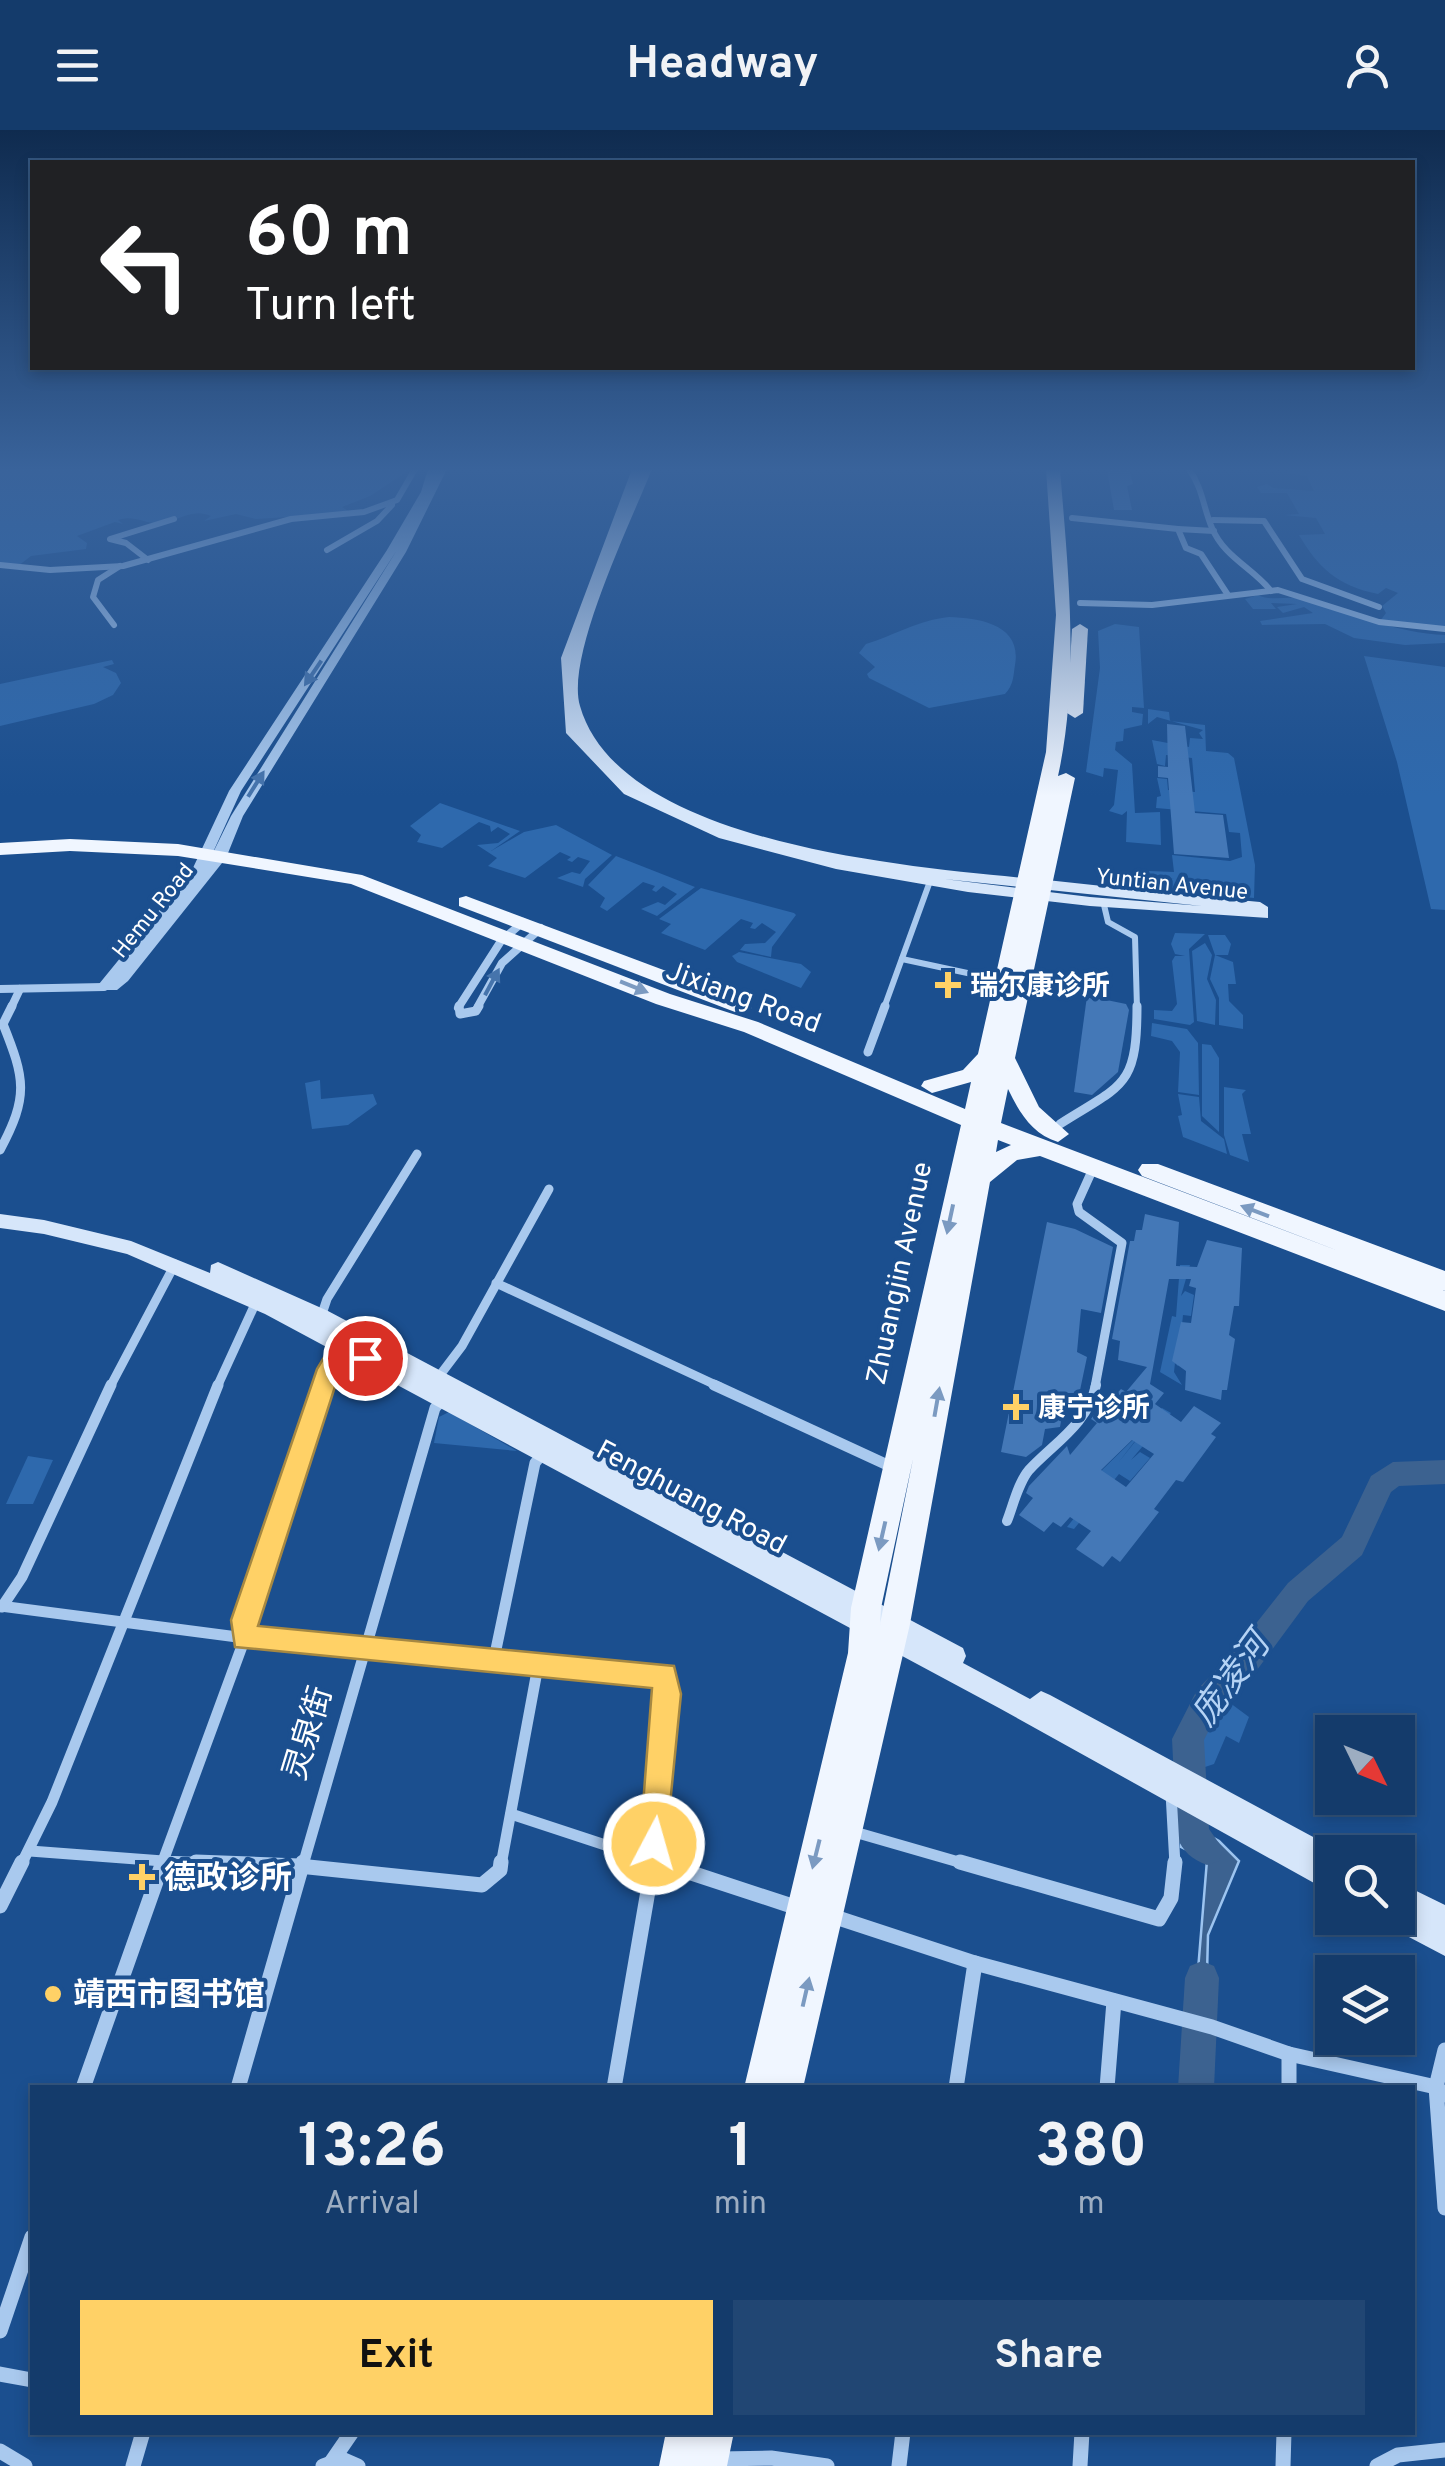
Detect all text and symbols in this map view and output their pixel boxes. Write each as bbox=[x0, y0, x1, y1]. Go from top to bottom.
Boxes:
text: Headway bbox=[626, 37, 819, 94]
icon: menu bbox=[50, 38, 105, 93]
icon: person bbox=[1340, 38, 1395, 93]
text: 60 m bbox=[245, 192, 413, 281]
icon: left bbox=[80, 200, 210, 330]
text: Turn left bbox=[245, 279, 416, 336]
one-way arrow bbox=[304, 659, 323, 686]
one-way arrow bbox=[246, 770, 264, 797]
street label: Hemu Road bbox=[107, 859, 201, 965]
street label: Yuntian Avenue bbox=[1094, 864, 1249, 907]
street label: Jixiang Road bbox=[660, 954, 825, 1044]
one-way arrow bbox=[483, 967, 500, 996]
place label: 瑞尔康诊所 bbox=[970, 970, 1110, 1006]
marker: 瑞尔康诊所 bbox=[935, 972, 961, 998]
one-way arrow bbox=[619, 980, 649, 996]
street label: Zhuangjin Avenue bbox=[860, 1159, 942, 1388]
one-way arrow bbox=[942, 1203, 957, 1234]
one-way arrow bbox=[1240, 1203, 1270, 1218]
pin bbox=[323, 1316, 408, 1401]
icon: arrive bbox=[338, 1331, 393, 1386]
one-way arrow bbox=[930, 1386, 945, 1417]
place label: 康宁诊所 bbox=[1038, 1392, 1150, 1428]
marker: 康宁诊所 bbox=[1003, 1394, 1029, 1420]
street label: Fenghuang Road bbox=[589, 1433, 792, 1564]
one-way arrow bbox=[874, 1521, 889, 1552]
water label: 庞凌河 bbox=[1184, 1621, 1285, 1736]
street label: 灵泉街 bbox=[277, 1682, 343, 1786]
north arrow bbox=[1315, 1715, 1415, 1815]
map controls bbox=[1315, 1715, 1415, 2055]
position arrow bbox=[602, 1792, 706, 1896]
button: search bbox=[1315, 1835, 1415, 1935]
one-way arrow bbox=[808, 1839, 824, 1870]
place label: 德政诊所 bbox=[164, 1860, 292, 1900]
marker: 德政诊所 bbox=[129, 1864, 155, 1890]
button: layers bbox=[1315, 1955, 1415, 2055]
one-way arrow bbox=[799, 1976, 815, 2007]
place label: 靖西市图书馆 bbox=[73, 1977, 265, 2017]
marker: 靖西市图书馆 bbox=[42, 1983, 64, 2005]
text: 13:26 bbox=[298, 2112, 446, 2188]
text: 1 bbox=[728, 2112, 752, 2188]
text: 380 bbox=[1035, 2112, 1147, 2188]
text: Arrival bbox=[324, 2185, 420, 2225]
text: min bbox=[714, 2185, 767, 2225]
text: m bbox=[1077, 2185, 1105, 2225]
button: Exit bbox=[80, 2300, 713, 2415]
button: Share bbox=[733, 2300, 1365, 2415]

